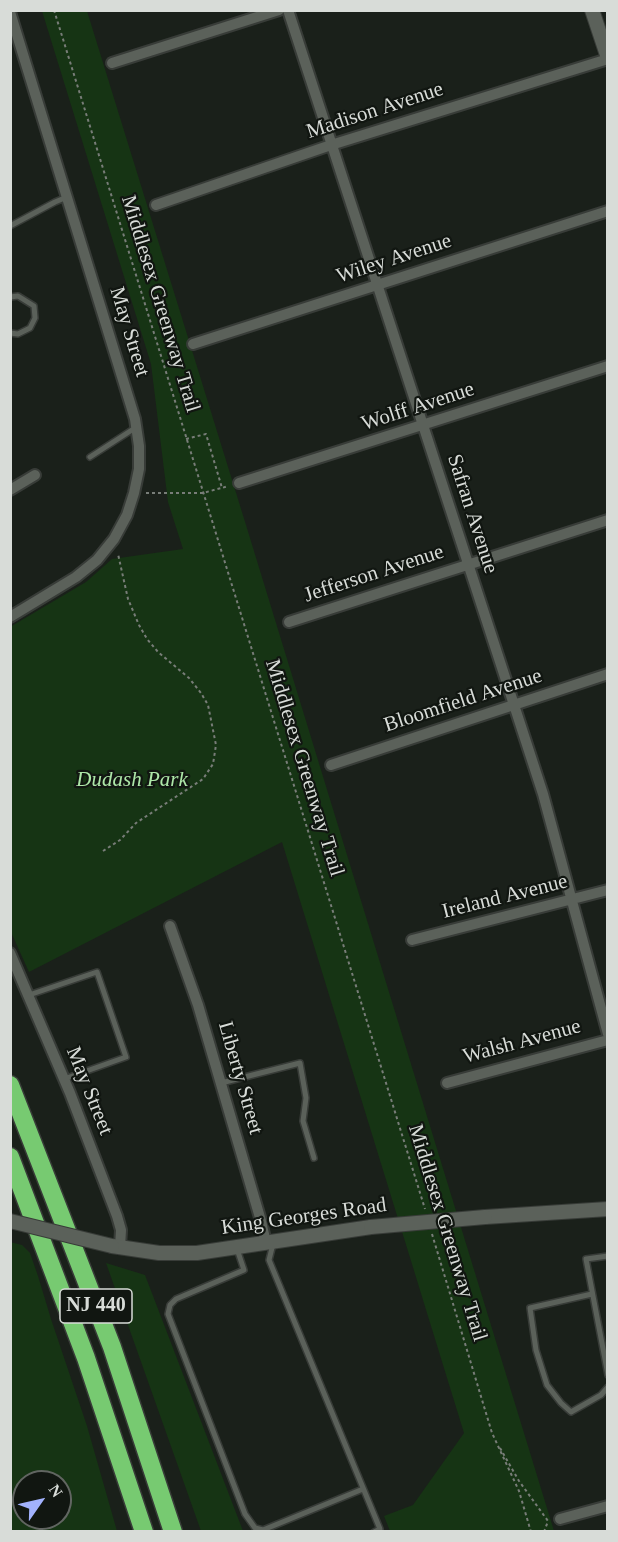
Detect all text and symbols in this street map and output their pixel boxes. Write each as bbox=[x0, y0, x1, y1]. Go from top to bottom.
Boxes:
street label: Madison Avenue bbox=[303, 77, 447, 145]
street label: Middlesex Greenway Trail bbox=[115, 192, 205, 416]
street label: Wiley Avenue bbox=[333, 229, 455, 289]
street label: May Street bbox=[103, 284, 155, 380]
street label: Wolff Avenue bbox=[358, 377, 478, 437]
street label: Safran Avenue bbox=[441, 451, 503, 577]
street label: Jefferson Avenue bbox=[301, 540, 447, 608]
street label: Middlesex Greenway Trail bbox=[259, 656, 349, 880]
street label: Bloomfield Avenue bbox=[381, 664, 545, 738]
park label: Dudash Park bbox=[76, 767, 188, 793]
street label: Ireland Avenue bbox=[440, 869, 570, 925]
street label: Walsh Avenue bbox=[460, 1014, 584, 1070]
street label: Liberty Street bbox=[212, 1019, 268, 1137]
street label: May Street bbox=[60, 1043, 118, 1139]
street label: Middlesex Greenway Trail bbox=[402, 1121, 492, 1345]
street label: King Georges Road bbox=[220, 1193, 388, 1241]
road number: NJ 440 bbox=[60, 1289, 132, 1323]
north arrow bbox=[12, 1470, 72, 1530]
text: N bbox=[45, 1481, 66, 1500]

